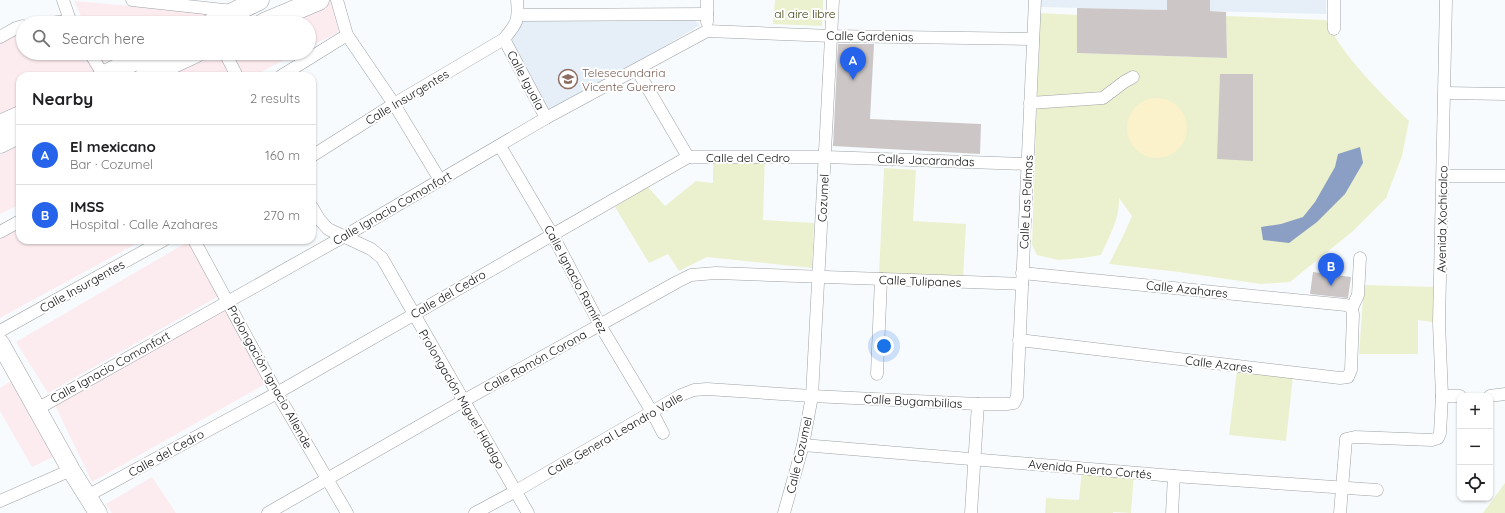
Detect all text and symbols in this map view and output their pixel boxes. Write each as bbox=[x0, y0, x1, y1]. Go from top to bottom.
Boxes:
park label: al aire libre bbox=[774, 6, 836, 21]
search box bbox=[16, 16, 316, 60]
icon: search bbox=[30, 27, 52, 49]
street label: Calle Gardenias bbox=[826, 28, 914, 44]
text: Search here bbox=[62, 29, 145, 48]
pin: A bbox=[840, 47, 866, 80]
street label: Calle Iguala bbox=[504, 48, 548, 112]
place label: Telesecundaria Vicente Guerrero bbox=[582, 65, 676, 94]
street label: Calle Insurgentes bbox=[363, 66, 452, 128]
school or university icon: Telesecundaria Vicente Guerrero bbox=[557, 68, 579, 90]
text: Nearby bbox=[32, 88, 93, 109]
text: 2 results bbox=[250, 90, 300, 106]
text: El mexicano bbox=[70, 137, 156, 156]
text: A bbox=[41, 147, 49, 163]
text: 160 m bbox=[265, 147, 300, 163]
street label: Calle del Cedro bbox=[706, 150, 790, 165]
street label: Calle Jacarandas bbox=[877, 151, 975, 169]
street label: Calle Las Palmas bbox=[1016, 154, 1036, 249]
text: Bar · Cozumel bbox=[70, 156, 153, 172]
street label: Avenida Xochicalco bbox=[1434, 165, 1450, 273]
street label: Calle Ignacio Comonfort bbox=[330, 168, 454, 248]
street label: Cozumel bbox=[814, 174, 832, 222]
text: IMSS bbox=[70, 197, 104, 216]
text: B bbox=[41, 207, 49, 223]
text: 270 m bbox=[263, 207, 300, 223]
text: Hospital · Calle Azahares bbox=[70, 216, 218, 232]
street label: Calle Ignacio Ramírez bbox=[541, 222, 611, 336]
pin: B bbox=[1318, 253, 1344, 286]
street label: Calle Insurgentes bbox=[37, 256, 127, 316]
street label: Calle del Cedro bbox=[408, 266, 488, 322]
street label: Calle Tulipanes bbox=[879, 272, 962, 290]
street label: Calle Azahares bbox=[1145, 277, 1229, 301]
street label: Prolongación Ignacio Allende bbox=[224, 303, 316, 451]
street label: Prolongación Miguel Hidalgo bbox=[416, 326, 508, 472]
street label: Calle Ramón Corona bbox=[481, 327, 589, 395]
street label: Calle Ignacio Comonfort bbox=[48, 328, 172, 406]
your location bbox=[874, 336, 894, 356]
street label: Calle Azares bbox=[1184, 352, 1254, 376]
street label: Calle General Leandro Valle bbox=[545, 389, 686, 479]
street label: Calle Bugambilias bbox=[863, 391, 963, 411]
map controls bbox=[1457, 393, 1493, 501]
button: + bbox=[1457, 393, 1493, 429]
street label: Calle Cozumel bbox=[783, 415, 815, 495]
street label: Calle del Cedro bbox=[126, 426, 206, 480]
button: − bbox=[1457, 429, 1493, 465]
street label: Avenida Puerto Cortés bbox=[1028, 456, 1153, 482]
button: locate bbox=[1457, 465, 1493, 501]

